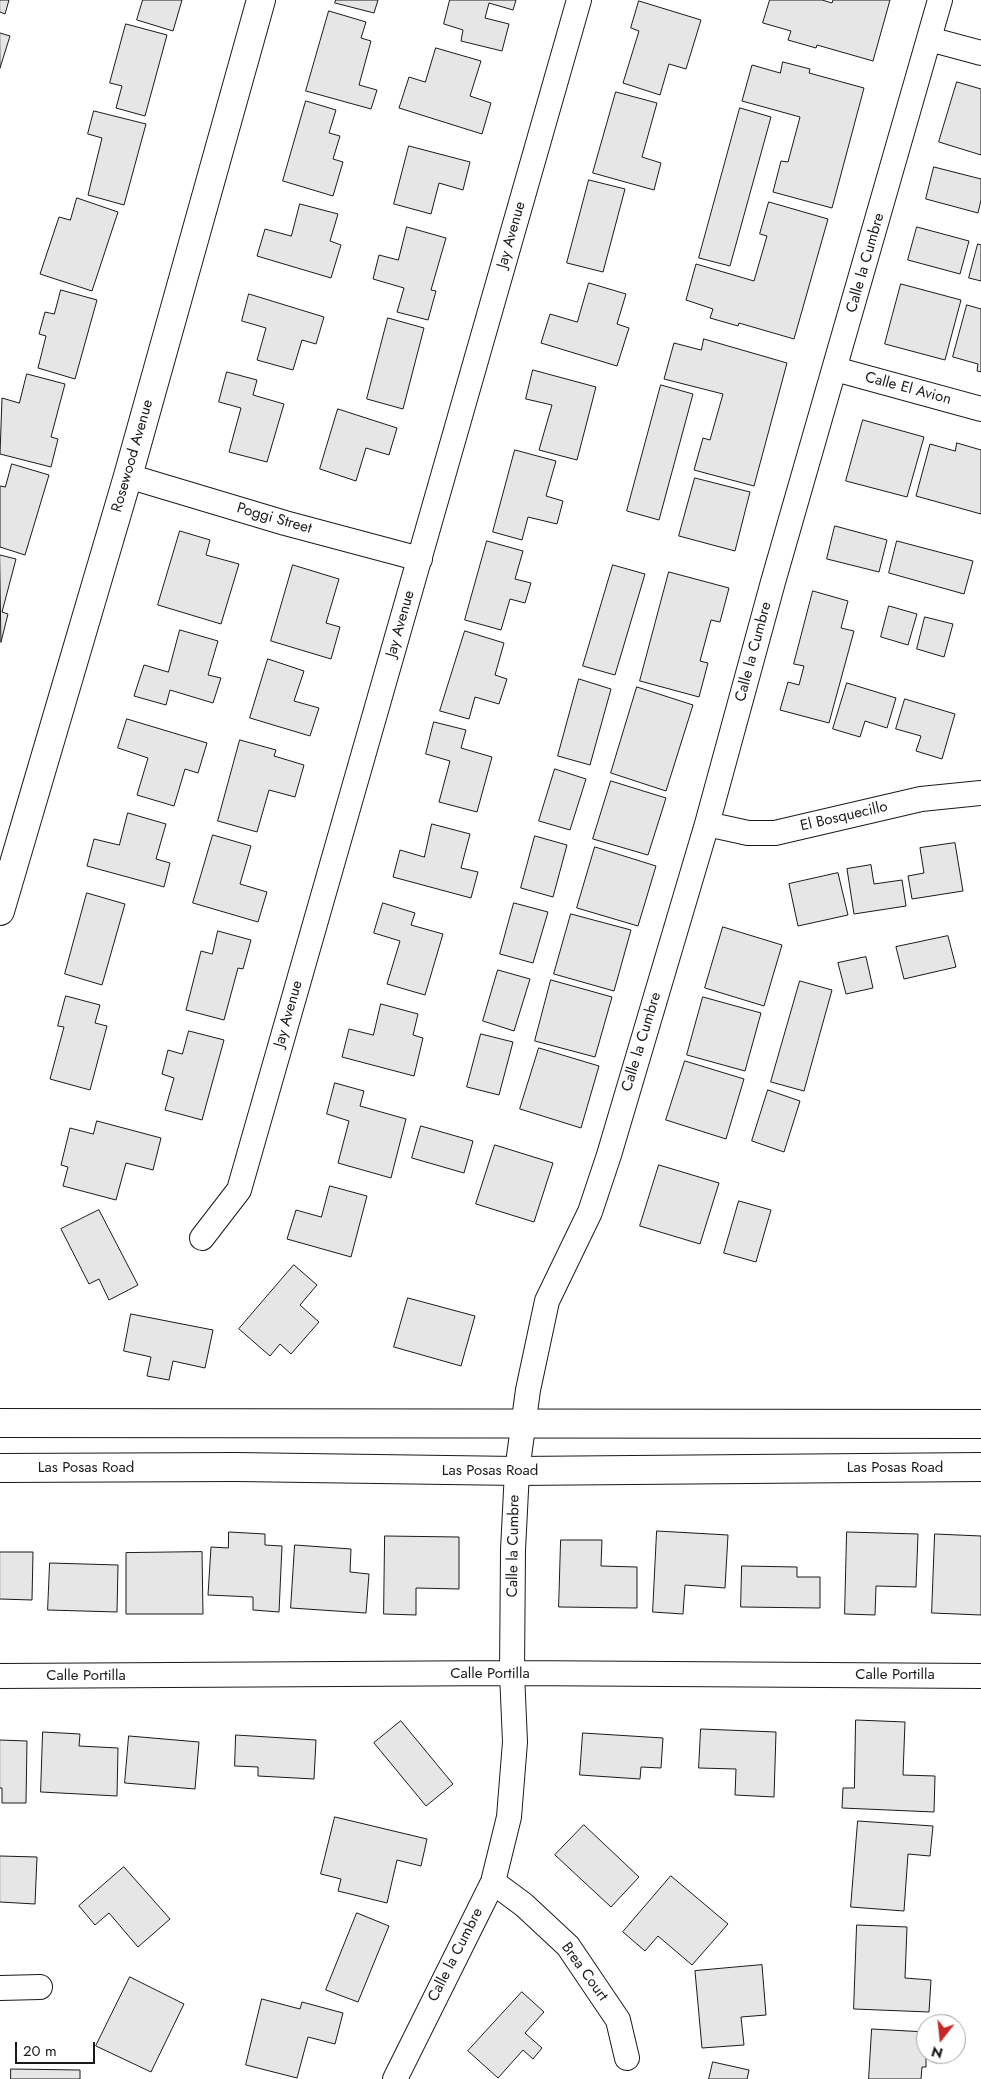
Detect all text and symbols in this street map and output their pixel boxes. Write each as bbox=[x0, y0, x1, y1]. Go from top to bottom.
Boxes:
street label: Jay Avenue bbox=[494, 200, 530, 270]
street label: Calle la Cumbre bbox=[843, 211, 889, 315]
street label: Calle El Avion bbox=[863, 369, 953, 409]
street label: Rosewood Avenue bbox=[108, 398, 158, 514]
street label: Poggi Street bbox=[234, 500, 314, 538]
street label: Jay Avenue bbox=[383, 589, 419, 659]
street label: Calle la Cumbre bbox=[732, 600, 776, 704]
street label: El Bosquecillo bbox=[799, 798, 889, 836]
street label: Jay Avenue bbox=[271, 979, 307, 1049]
street label: Calle la Cumbre bbox=[618, 990, 666, 1094]
street label: Las Posas Road bbox=[38, 1459, 134, 1477]
street label: Las Posas Road bbox=[847, 1459, 943, 1477]
street label: Las Posas Road bbox=[442, 1462, 538, 1480]
street label: Calle la Cumbre bbox=[504, 1494, 524, 1598]
street label: Calle Portilla bbox=[450, 1665, 530, 1683]
street label: Calle Portilla bbox=[855, 1666, 935, 1684]
street label: Calle Portilla bbox=[46, 1667, 126, 1685]
street label: Calle la Cumbre bbox=[425, 1905, 487, 2005]
street label: Brea Court bbox=[557, 1939, 611, 2005]
north arrow bbox=[916, 2014, 966, 2064]
scale bar bbox=[18, 2032, 98, 2064]
text: 20 m bbox=[23, 2040, 57, 2062]
text: N bbox=[929, 2041, 945, 2064]

